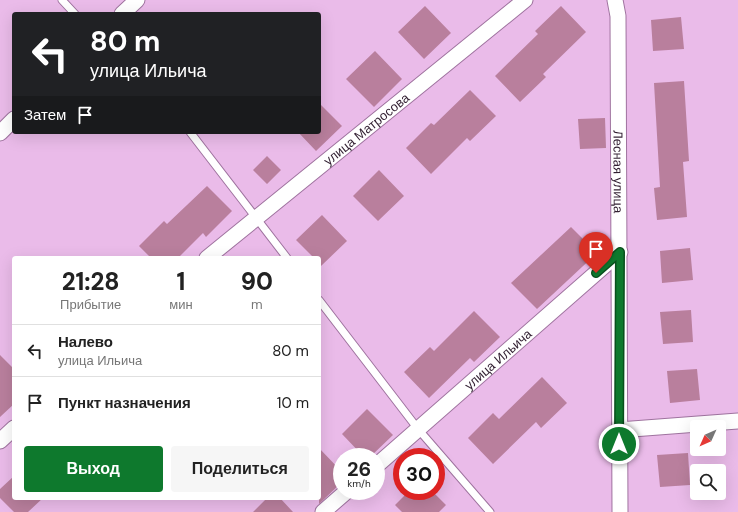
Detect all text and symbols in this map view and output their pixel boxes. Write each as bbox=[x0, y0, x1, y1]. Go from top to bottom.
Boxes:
text: 80 m bbox=[90, 23, 160, 60]
icon: left bbox=[24, 28, 76, 80]
text: улица Ильича bbox=[90, 59, 207, 83]
street label: улица Матросова bbox=[320, 89, 413, 169]
icon: arrive bbox=[74, 104, 96, 126]
text: Затем bbox=[24, 105, 66, 125]
street label: Лесная улица bbox=[609, 130, 627, 214]
pin bbox=[579, 232, 613, 273]
icon: arrive bbox=[585, 238, 607, 260]
text: 21:28 bbox=[62, 266, 120, 297]
text: 1 bbox=[177, 266, 185, 297]
text: 90 bbox=[241, 266, 273, 297]
text: Прибытие bbox=[60, 296, 121, 313]
text: мин bbox=[169, 296, 193, 313]
text: m bbox=[251, 296, 263, 313]
street label: улица Ильича bbox=[461, 325, 536, 394]
text: Налево bbox=[58, 332, 113, 352]
icon: left bbox=[24, 340, 46, 362]
text: 80 m bbox=[272, 341, 309, 361]
text: улица Ильича bbox=[58, 352, 142, 369]
icon: arrive bbox=[24, 392, 46, 414]
text: Пункт назначения bbox=[58, 393, 191, 413]
text: 10 m bbox=[277, 393, 309, 413]
north arrow bbox=[690, 420, 726, 456]
map controls bbox=[690, 420, 726, 500]
position arrow bbox=[598, 423, 640, 465]
button: Выход bbox=[24, 446, 163, 492]
button: Поделиться bbox=[171, 446, 309, 492]
speed limit sign: 30 bbox=[393, 448, 445, 500]
text: 26 bbox=[347, 456, 371, 482]
button: search bbox=[690, 464, 726, 500]
text: km/h bbox=[347, 477, 371, 490]

